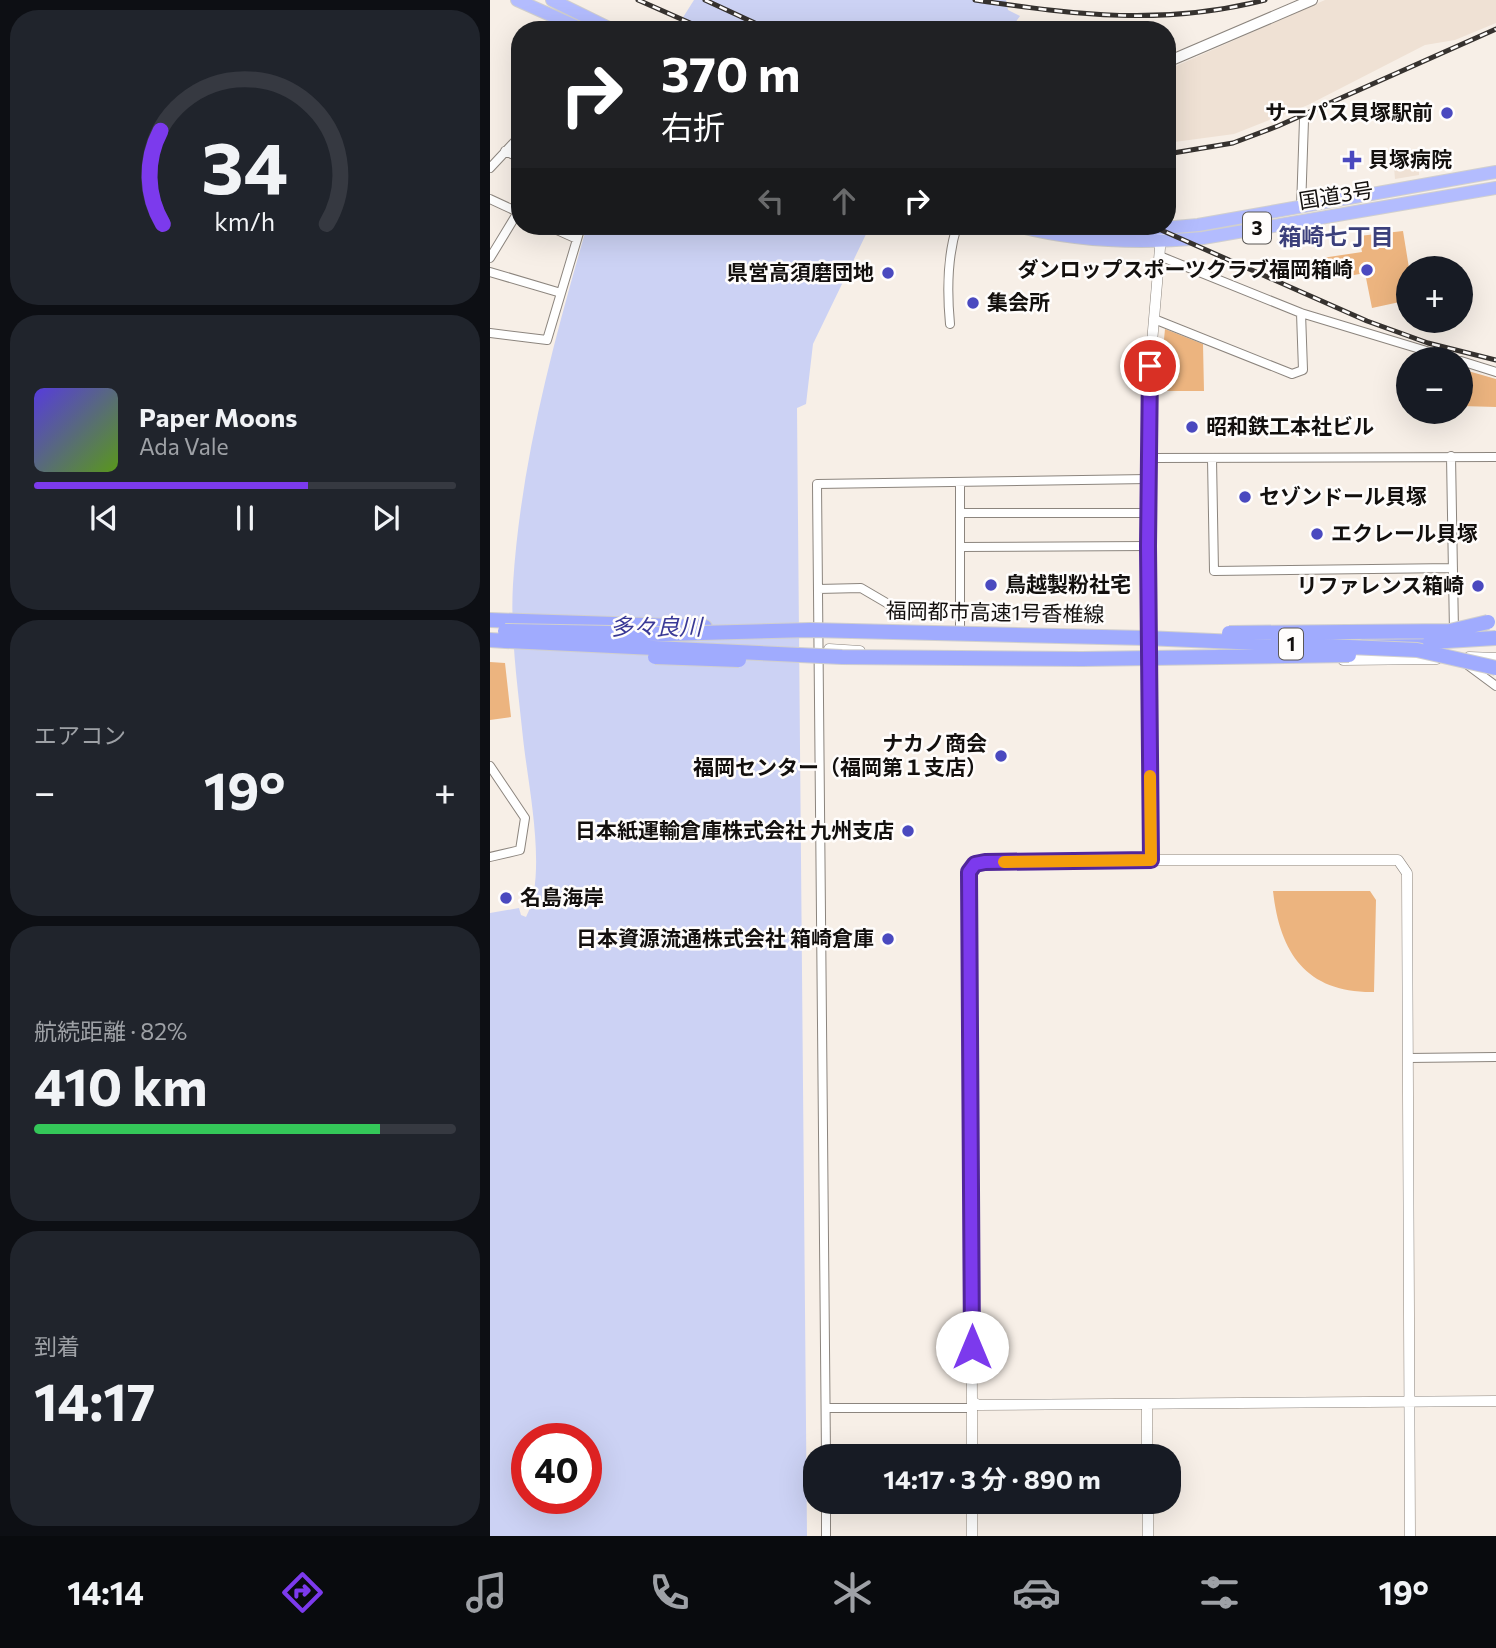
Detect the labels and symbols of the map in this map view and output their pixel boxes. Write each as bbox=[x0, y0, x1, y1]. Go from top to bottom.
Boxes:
place label: サーパス貝塚駅前 bbox=[1265, 99, 1433, 124]
marker: サーパス貝塚駅前 bbox=[1439, 105, 1455, 121]
place label: 貝塚病院 bbox=[1368, 146, 1452, 171]
marker: 貝塚病院 bbox=[1342, 150, 1362, 170]
street label: 国道3号 bbox=[1297, 176, 1375, 213]
road number: 3 bbox=[1243, 212, 1271, 244]
district label: 箱崎七丁目 bbox=[1279, 222, 1394, 250]
place label: ダンロップスポーツクラブ福岡箱崎 bbox=[1017, 256, 1353, 281]
place label: 県営高須磨団地 bbox=[727, 259, 874, 284]
marker: ダンロップスポーツクラブ福岡箱崎 bbox=[1359, 262, 1375, 278]
marker: 県営高須磨団地 bbox=[880, 265, 896, 281]
place label: 集会所 bbox=[987, 289, 1050, 314]
marker: 集会所 bbox=[965, 295, 981, 311]
pin bbox=[1120, 336, 1180, 396]
place label: 昭和鉄工本社ビル bbox=[1206, 413, 1374, 438]
marker: 昭和鉄工本社ビル bbox=[1184, 419, 1200, 435]
place label: セゾンドール貝塚 bbox=[1259, 483, 1427, 508]
marker: セゾンドール貝塚 bbox=[1237, 489, 1253, 505]
place label: エクレール貝塚 bbox=[1331, 520, 1478, 545]
marker: エクレール貝塚 bbox=[1309, 526, 1325, 542]
place label: 鳥越製粉社宅 bbox=[1005, 571, 1131, 596]
place label: リファレンス箱崎 bbox=[1296, 572, 1464, 597]
marker: 鳥越製粉社宅 bbox=[983, 577, 999, 593]
marker: リファレンス箱崎 bbox=[1470, 578, 1486, 594]
street label: 福岡都市高速1号香椎線 bbox=[885, 597, 1105, 626]
water label: 多々良川 bbox=[610, 612, 705, 640]
road number: 1 bbox=[1279, 628, 1303, 660]
place label: ナカノ商会 福岡センター（福岡第１支店） bbox=[693, 730, 987, 779]
marker: ナカノ商会 福岡センター（福岡第１支店） bbox=[993, 748, 1009, 764]
place label: 日本紙運輸倉庫株式会社 九州支店 bbox=[575, 817, 894, 842]
marker: 日本紙運輸倉庫株式会社 九州支店 bbox=[900, 823, 916, 839]
place label: 名島海岸 bbox=[520, 884, 604, 909]
marker: 名島海岸 bbox=[498, 890, 514, 906]
place label: 日本資源流通株式会社 箱崎倉庫 bbox=[576, 925, 874, 950]
marker: 日本資源流通株式会社 箱崎倉庫 bbox=[880, 931, 896, 947]
position arrow bbox=[935, 1310, 1009, 1384]
speed limit sign: 40 bbox=[511, 1423, 602, 1514]

